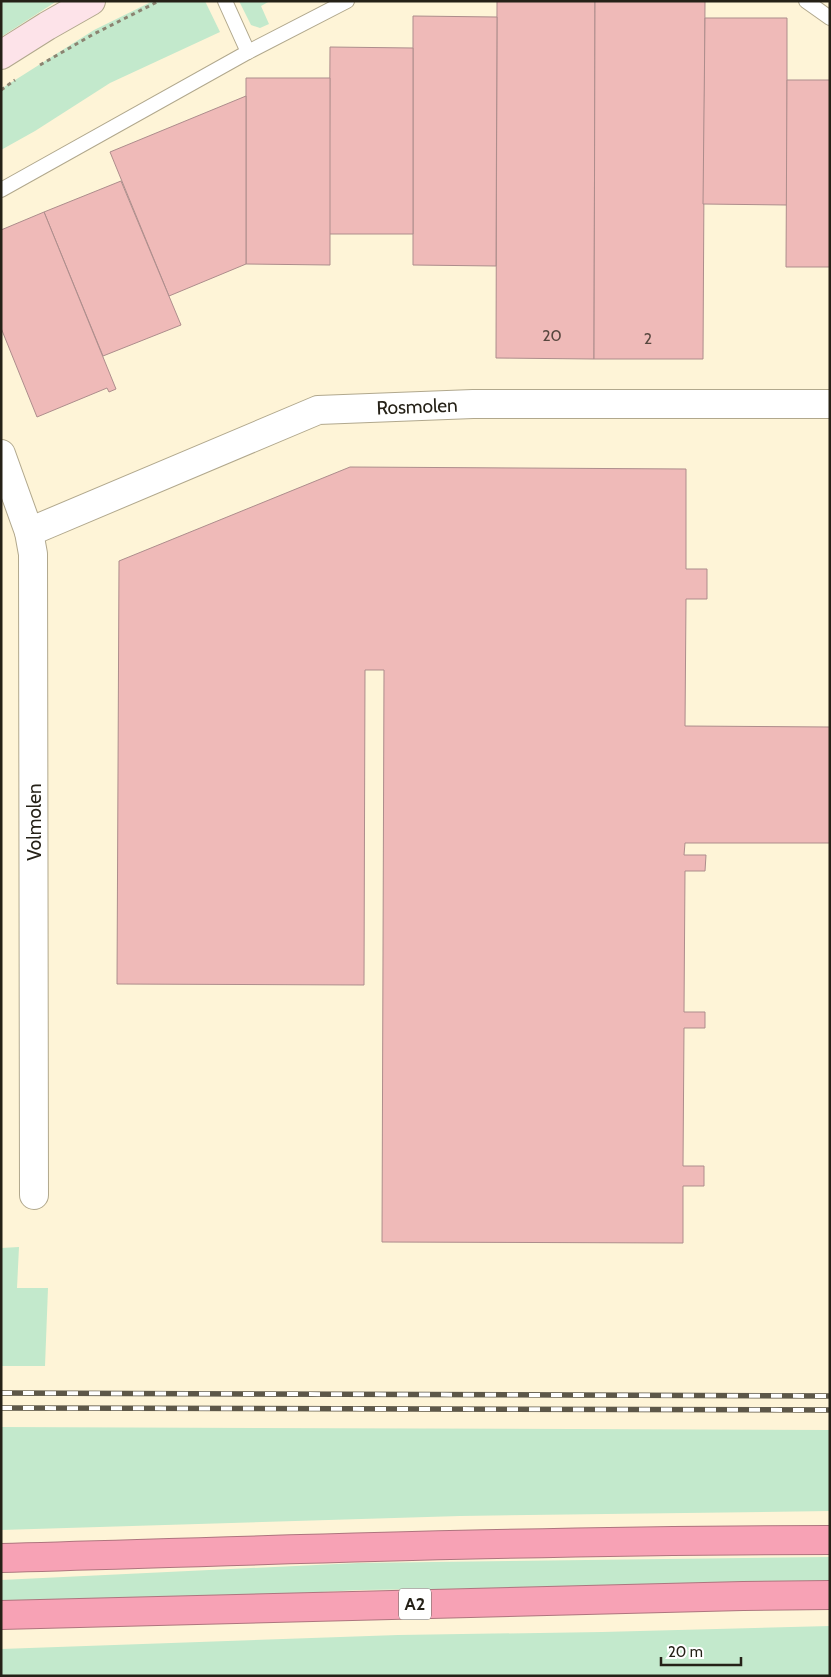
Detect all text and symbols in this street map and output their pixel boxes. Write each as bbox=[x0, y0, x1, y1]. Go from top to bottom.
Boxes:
house number: 20 bbox=[542, 326, 562, 345]
house number: 2 bbox=[644, 329, 652, 348]
street label: Rosmolen bbox=[376, 394, 458, 419]
street label: Volmolen bbox=[23, 783, 46, 861]
road number: A2 bbox=[399, 1588, 431, 1620]
scale bar bbox=[661, 1634, 741, 1666]
text: 20 m bbox=[668, 1643, 703, 1661]

